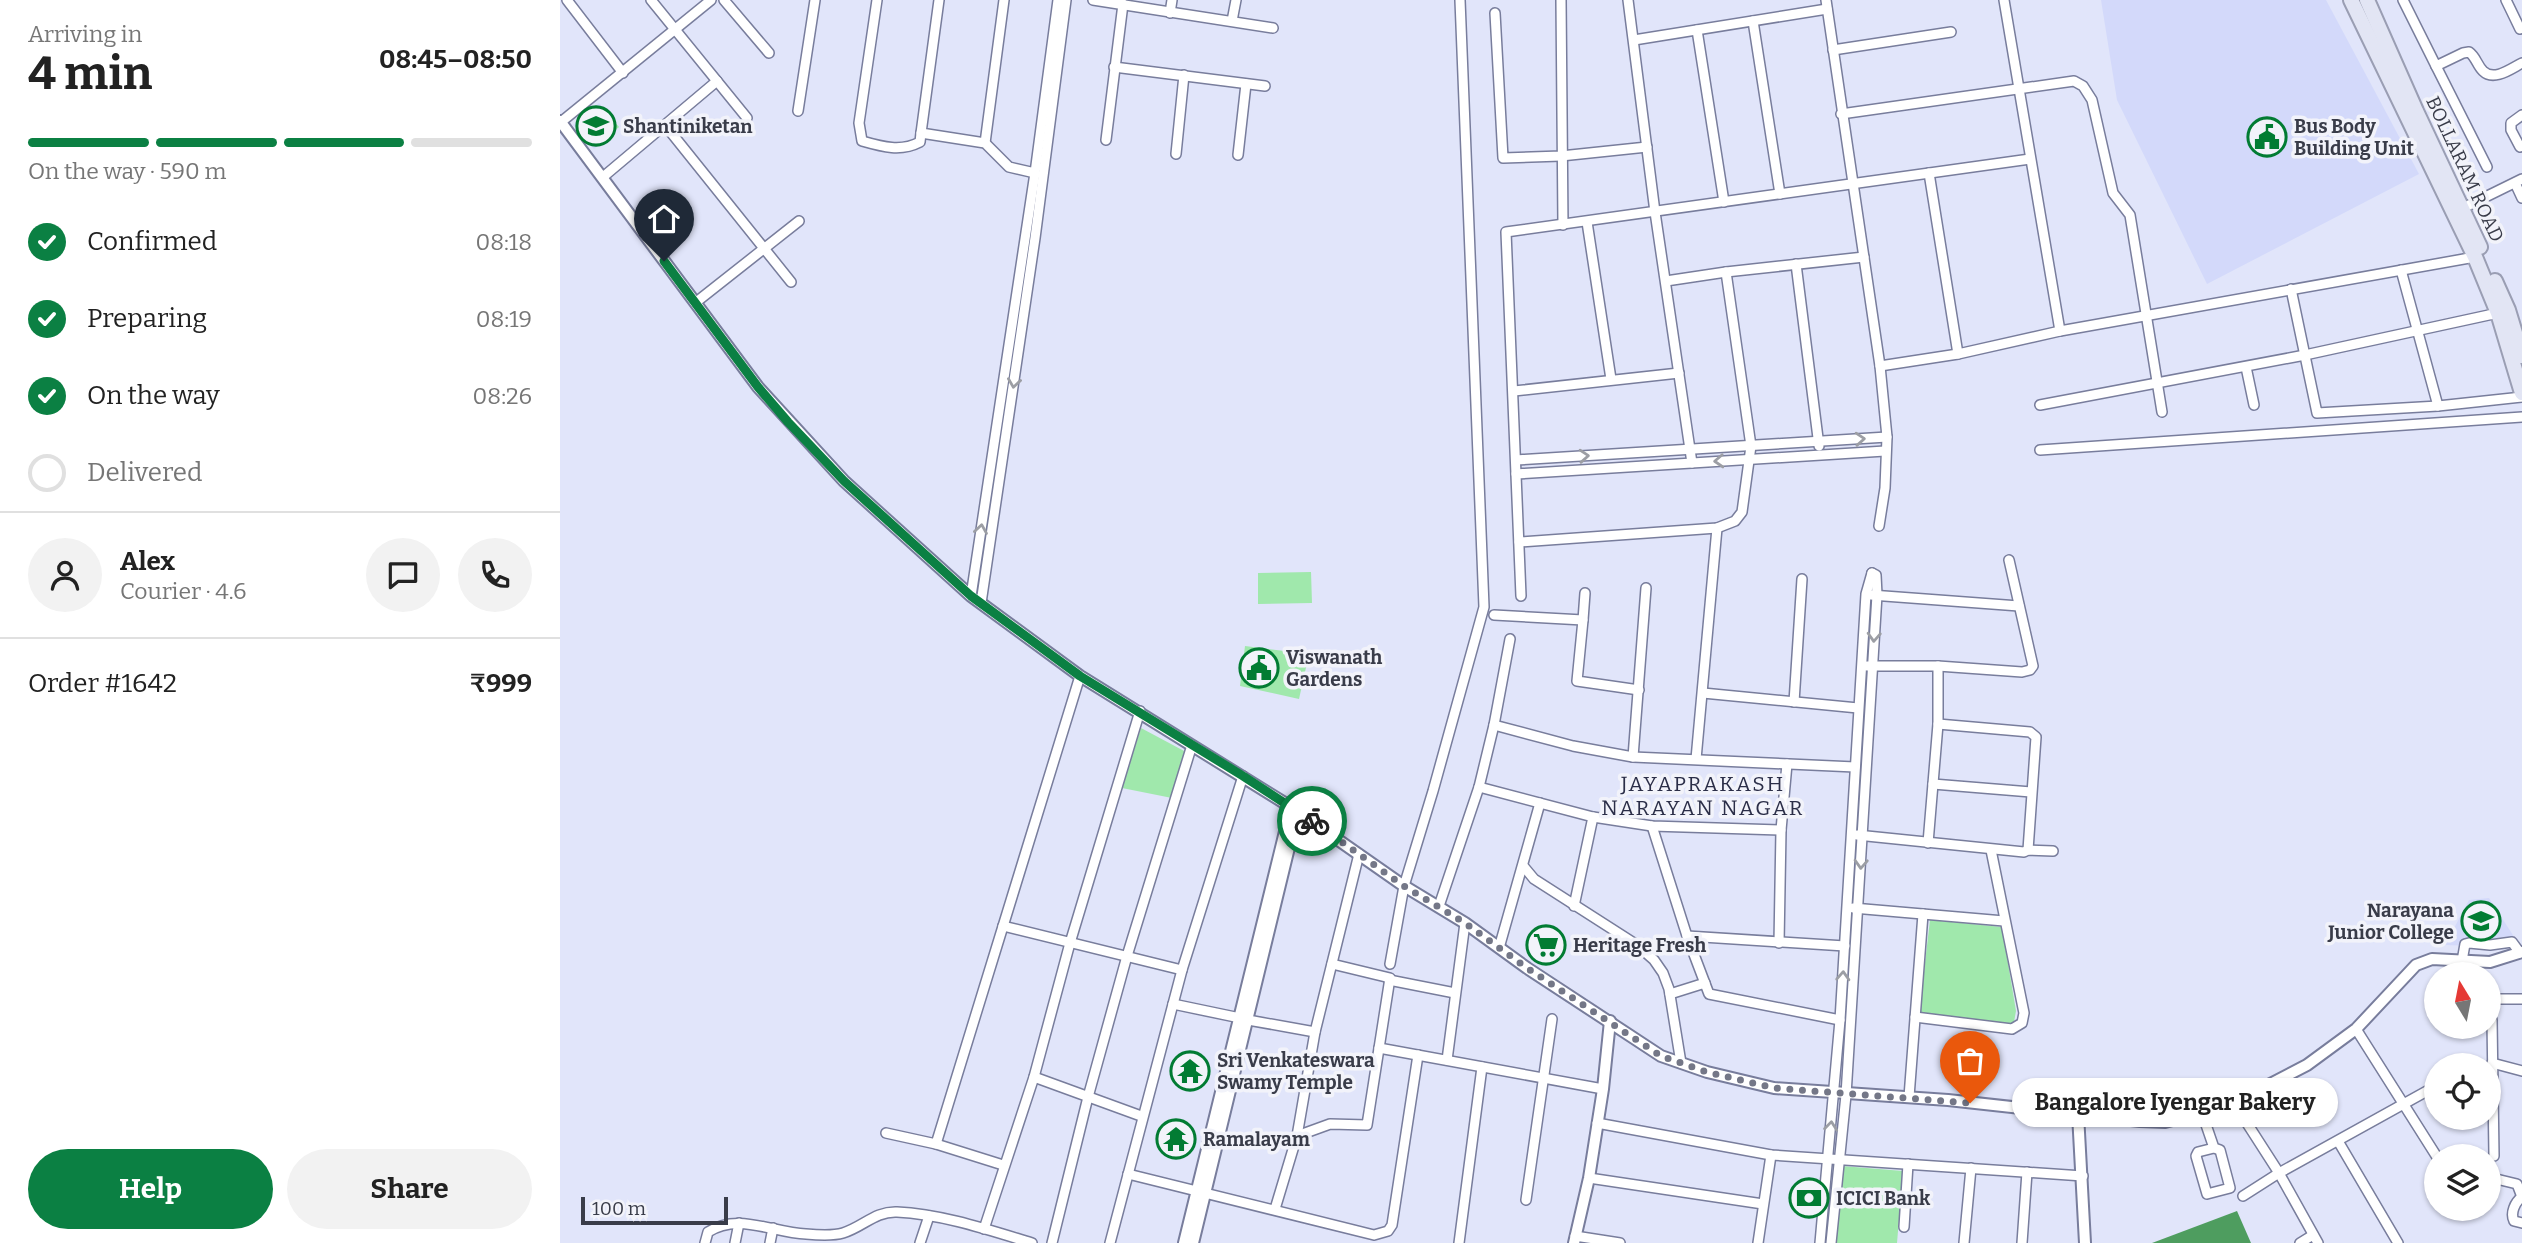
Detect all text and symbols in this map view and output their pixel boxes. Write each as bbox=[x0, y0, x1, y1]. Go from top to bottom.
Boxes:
text: Arriving in bbox=[28, 20, 142, 48]
text: 08:45–08:50 bbox=[379, 44, 532, 75]
text: 4 min bbox=[28, 46, 152, 101]
street label: BOLLARAM ROAD bbox=[2421, 93, 2509, 245]
school or university icon: Shantiniketan bbox=[575, 105, 617, 147]
place label: Shantiniketan bbox=[623, 115, 753, 138]
place label: Bus Body Building Unit bbox=[2294, 115, 2415, 160]
public building icon: Bus Body Building Unit bbox=[2246, 116, 2288, 158]
text: On the way · 590 m bbox=[28, 157, 226, 185]
pin bbox=[634, 189, 694, 261]
icon: home bbox=[645, 200, 683, 238]
icon: check bbox=[28, 223, 66, 261]
text: Confirmed bbox=[87, 226, 217, 257]
text: 08:18 bbox=[475, 228, 532, 256]
icon: check bbox=[28, 300, 66, 338]
text: Preparing bbox=[87, 303, 207, 334]
text: 08:19 bbox=[476, 305, 532, 333]
icon: check bbox=[28, 377, 66, 415]
one-way arrow bbox=[1006, 377, 1021, 389]
text: On the way bbox=[87, 380, 220, 411]
text: 08:26 bbox=[473, 382, 532, 410]
one-way arrow bbox=[1855, 432, 1866, 447]
one-way arrow bbox=[1579, 448, 1590, 463]
one-way arrow bbox=[1713, 454, 1724, 469]
text: Delivered bbox=[87, 457, 202, 488]
one-way arrow bbox=[974, 523, 989, 535]
button: person bbox=[28, 538, 102, 612]
button: chat bbox=[366, 538, 440, 612]
button: phone bbox=[458, 538, 532, 612]
text: Alex bbox=[120, 546, 175, 577]
text: Courier · 4.6 bbox=[120, 577, 247, 605]
one-way arrow bbox=[1867, 632, 1882, 643]
place label: Viswanath Gardens bbox=[1286, 646, 1382, 691]
public building icon: Viswanath Gardens bbox=[1238, 647, 1280, 689]
text: Order #1642 bbox=[28, 668, 177, 699]
text: ₹999 bbox=[470, 668, 532, 699]
district label: JAYAPRAKASH NARAYAN NAGAR bbox=[1601, 771, 1805, 821]
courier bbox=[1277, 786, 1347, 856]
icon: bike bbox=[1293, 802, 1331, 840]
one-way arrow bbox=[1853, 859, 1868, 870]
place label: Narayana Junior College bbox=[2327, 899, 2454, 944]
school or university icon: Narayana Junior College bbox=[2460, 900, 2502, 942]
supermarket icon: Heritage Fresh bbox=[1525, 924, 1567, 966]
place label: Heritage Fresh bbox=[1573, 934, 1706, 957]
north arrow bbox=[2424, 962, 2501, 1040]
map controls bbox=[2424, 962, 2501, 1221]
one-way arrow bbox=[1835, 970, 1850, 981]
pin bbox=[1940, 1031, 2000, 1103]
icon: bag bbox=[1951, 1042, 1989, 1080]
place label: Sri Venkateswara Swamy Temple bbox=[1217, 1049, 1375, 1094]
temple icon: Sri Venkateswara Swamy Temple bbox=[1169, 1050, 1211, 1092]
button: locate bbox=[2424, 1053, 2501, 1130]
callout: Bangalore Iyengar Bakery bbox=[2012, 1078, 2338, 1128]
text: Bangalore Iyengar Bakery bbox=[2034, 1088, 2316, 1116]
temple icon: Ramalayam bbox=[1155, 1118, 1197, 1160]
one-way arrow bbox=[1823, 1120, 1838, 1131]
place label: Ramalayam bbox=[1203, 1128, 1310, 1151]
button: layers bbox=[2424, 1144, 2501, 1221]
button: Help bbox=[28, 1149, 273, 1229]
button: Share bbox=[287, 1149, 532, 1229]
bank icon: ICICI Bank bbox=[1788, 1177, 1830, 1219]
place label: ICICI Bank bbox=[1836, 1187, 1931, 1210]
scale bar bbox=[581, 1194, 728, 1226]
text: 100 m bbox=[592, 1197, 646, 1220]

